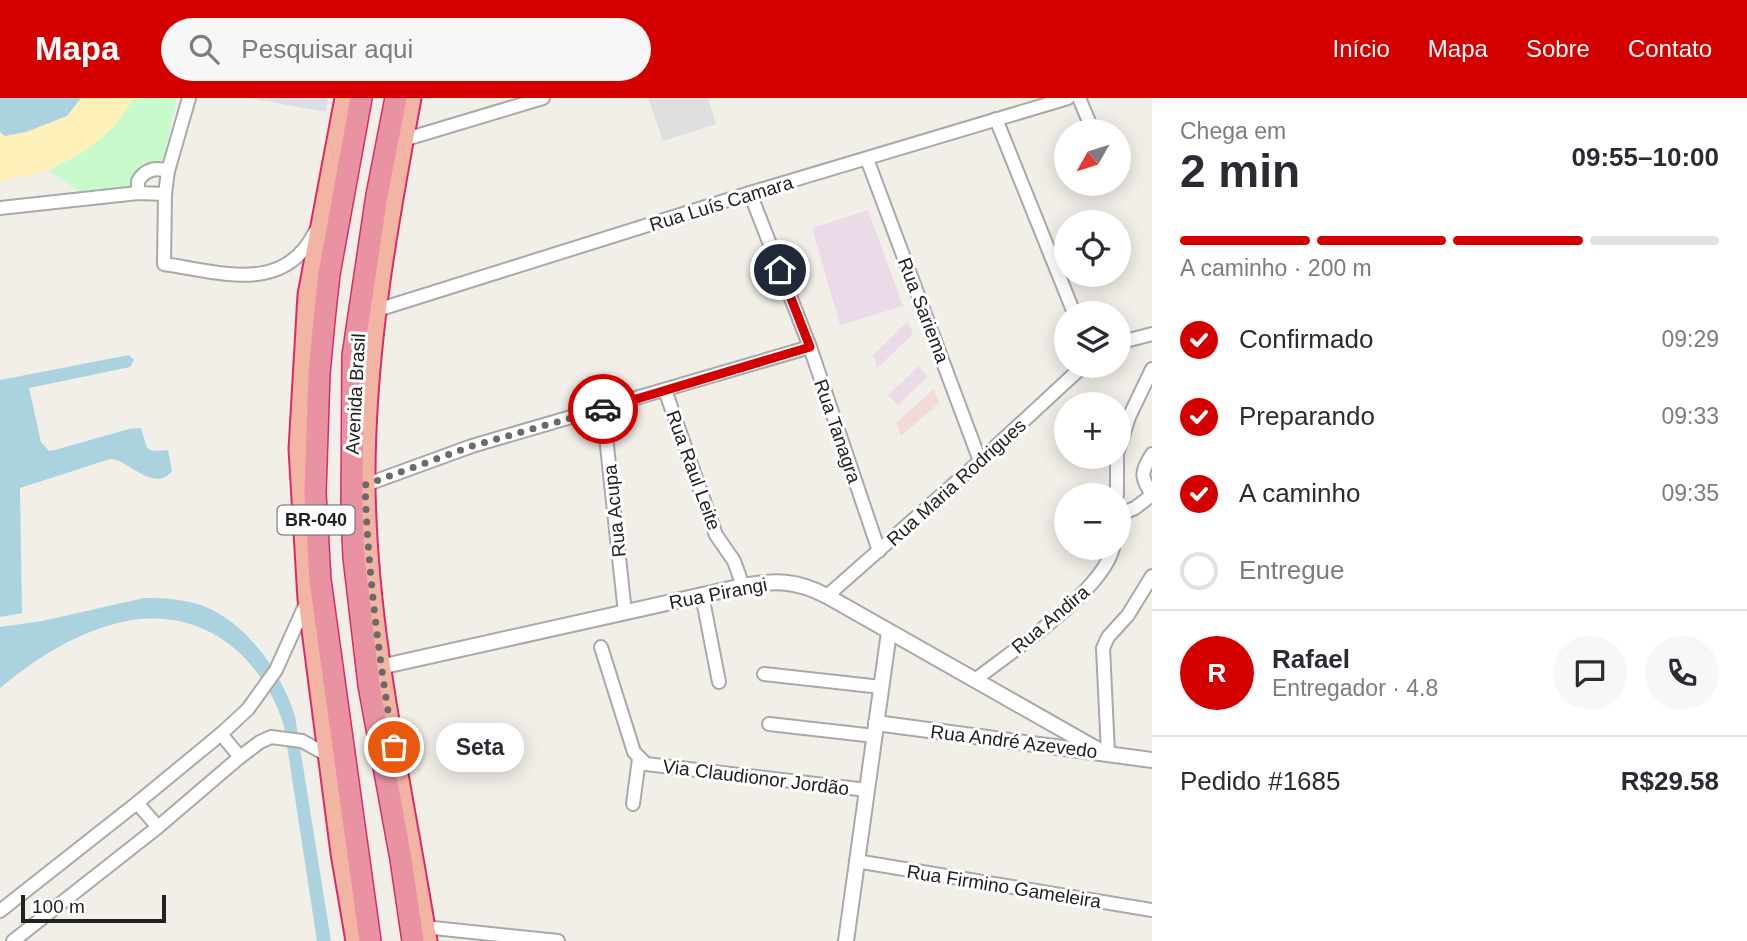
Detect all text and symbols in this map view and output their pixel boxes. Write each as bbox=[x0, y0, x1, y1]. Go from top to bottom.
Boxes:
search box bbox=[161, 18, 651, 81]
text: Mapa bbox=[35, 30, 119, 67]
icon: search bbox=[185, 30, 223, 68]
text: Pesquisar aqui bbox=[241, 34, 413, 64]
text: Início bbox=[1332, 35, 1390, 62]
text: Mapa bbox=[1428, 35, 1488, 62]
text: Sobre bbox=[1526, 35, 1590, 62]
text: Contato bbox=[1628, 35, 1712, 62]
text: Chega em bbox=[1180, 118, 1286, 144]
north arrow bbox=[1054, 119, 1130, 196]
map controls bbox=[1054, 119, 1131, 560]
text: 09:55–10:00 bbox=[1572, 142, 1719, 172]
text: 2 min bbox=[1180, 145, 1300, 197]
street label: Rua Luís Camara bbox=[647, 172, 796, 235]
button: locate bbox=[1054, 210, 1131, 287]
pin bbox=[750, 240, 810, 300]
icon: home bbox=[761, 251, 799, 289]
street label: Rua Sariema bbox=[894, 255, 953, 366]
text: A caminho · 200 m bbox=[1180, 255, 1372, 281]
button: layers bbox=[1054, 301, 1131, 378]
icon: check bbox=[1180, 321, 1218, 359]
text: Confirmado bbox=[1239, 324, 1373, 354]
text: 09:29 bbox=[1661, 326, 1719, 352]
street label: Avenida Brasil bbox=[342, 333, 369, 455]
courier bbox=[568, 374, 638, 444]
street label: Rua Tanagra bbox=[810, 376, 865, 486]
icon: car bbox=[584, 390, 622, 428]
button: + bbox=[1054, 392, 1131, 469]
icon: check bbox=[1180, 398, 1218, 436]
text: Preparando bbox=[1239, 401, 1375, 431]
text: 09:33 bbox=[1661, 403, 1719, 429]
street label: Rua Raul Leite bbox=[662, 408, 725, 533]
street label: Rua Maria Rodrigues bbox=[883, 415, 1030, 550]
street label: Rua Acupa bbox=[599, 463, 630, 558]
icon: check bbox=[1180, 475, 1218, 513]
text: A caminho bbox=[1239, 478, 1360, 508]
text: 09:35 bbox=[1661, 480, 1719, 506]
button: − bbox=[1054, 483, 1131, 560]
road number: BR-040 bbox=[278, 506, 354, 534]
text: Entregue bbox=[1239, 555, 1345, 585]
street label: Rua Pirangi bbox=[667, 574, 769, 613]
street label: Rua Andira bbox=[1008, 581, 1093, 658]
button: chat bbox=[1553, 636, 1627, 710]
button: phone bbox=[1645, 636, 1719, 710]
text: Rafael bbox=[1272, 644, 1350, 674]
text: R bbox=[1208, 658, 1226, 688]
text: Entregador · 4.8 bbox=[1272, 675, 1438, 701]
pin bbox=[364, 717, 424, 777]
street label: Rua André Azevedo bbox=[929, 721, 1099, 762]
callout: Seta bbox=[436, 722, 524, 772]
icon: bag bbox=[375, 728, 413, 766]
text: Seta bbox=[456, 734, 504, 760]
street label: Via Claudionor Jordão bbox=[662, 756, 850, 799]
text: Pedido #1685 bbox=[1180, 766, 1340, 796]
text: R$29.58 bbox=[1621, 766, 1719, 796]
street label: Rua Firmino Gameleira bbox=[905, 861, 1103, 912]
scale bar bbox=[21, 892, 166, 924]
text: 100 m bbox=[32, 896, 85, 917]

